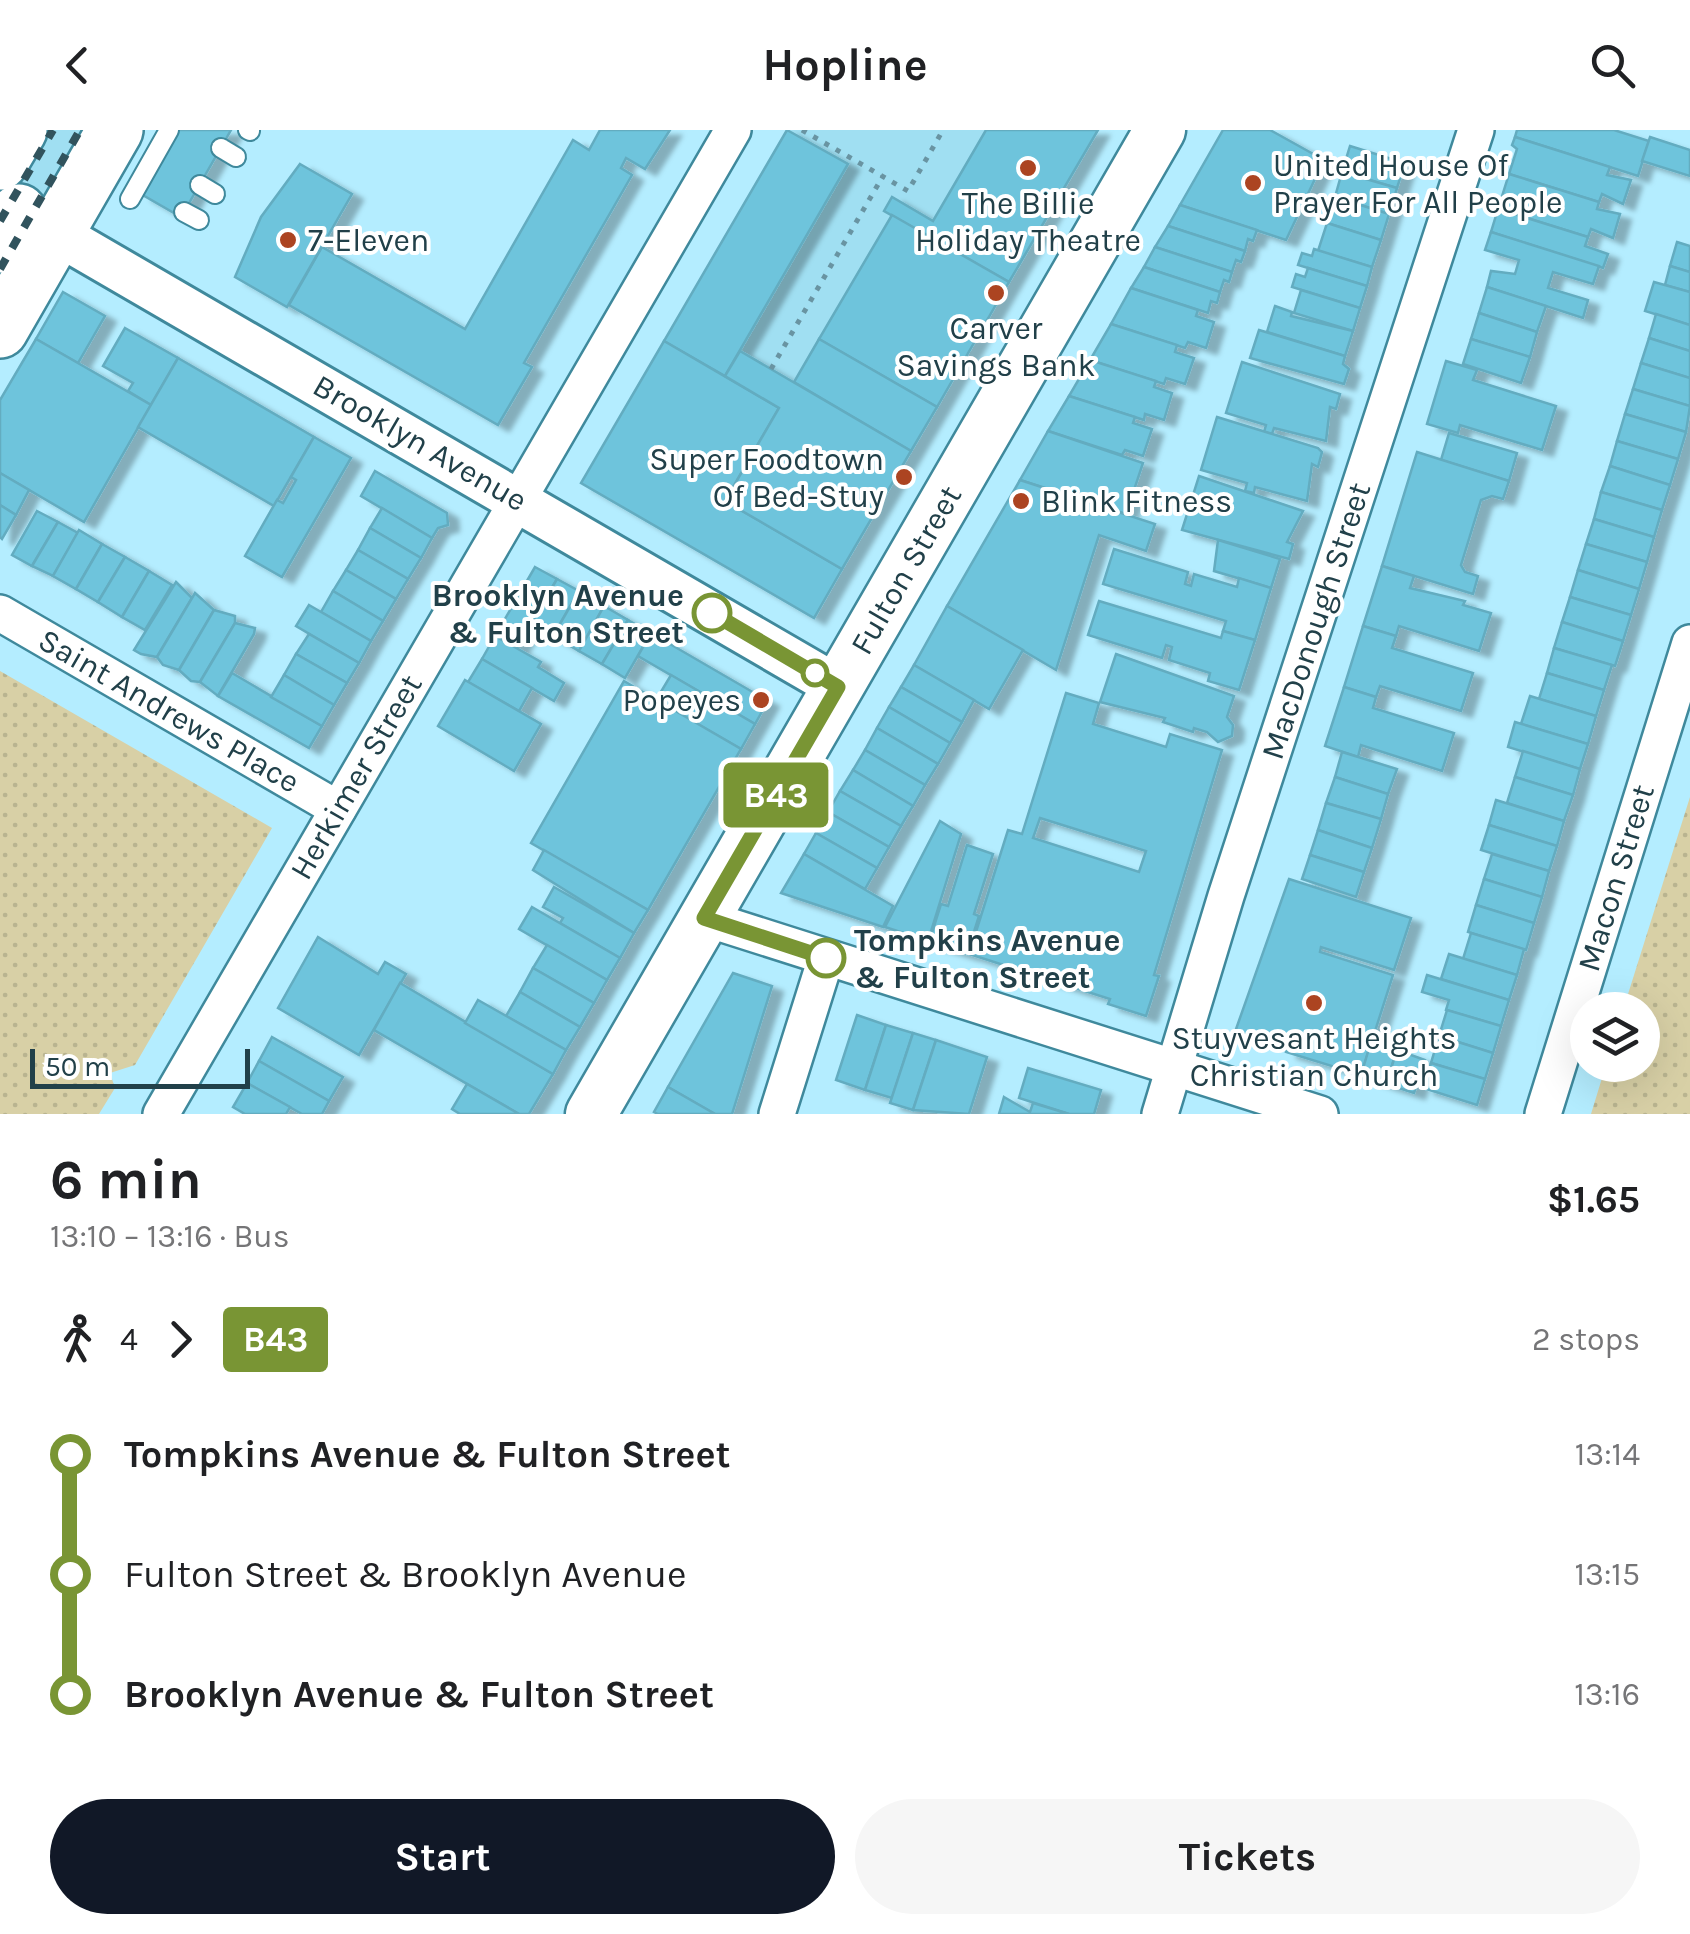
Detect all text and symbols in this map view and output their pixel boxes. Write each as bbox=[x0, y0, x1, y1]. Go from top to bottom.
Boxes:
icon: back bbox=[50, 38, 105, 93]
icon: search bbox=[1585, 38, 1640, 93]
text: Hopline bbox=[762, 39, 928, 91]
place label: United House Of Prayer For All People bbox=[1273, 147, 1563, 221]
marker: The Billie Holiday Theatre bbox=[1017, 157, 1039, 179]
marker: United House Of Prayer For All People bbox=[1242, 172, 1264, 194]
place label: The Billie Holiday Theatre bbox=[915, 185, 1141, 259]
place label: 7-Eleven bbox=[308, 222, 429, 259]
marker: 7-Eleven bbox=[277, 229, 299, 251]
marker: Carver Savings Bank bbox=[985, 282, 1007, 304]
place label: Carver Savings Bank bbox=[896, 310, 1096, 384]
street label: Brooklyn Avenue bbox=[307, 367, 533, 519]
place label: Super Foodtown Of Bed-Stuy bbox=[649, 441, 884, 515]
marker: Super Foodtown Of Bed-Stuy bbox=[893, 466, 915, 488]
street label: MacDonough Street bbox=[1254, 478, 1378, 764]
street label: Fulton Street bbox=[843, 479, 969, 661]
place label: Blink Fitness bbox=[1041, 483, 1232, 520]
marker: Blink Fitness bbox=[1010, 490, 1032, 512]
place label: Brooklyn Avenue & Fulton Street bbox=[432, 577, 684, 651]
marker: Brooklyn Avenue & Fulton Street bbox=[693, 594, 731, 632]
street label: Saint Andrews Place bbox=[32, 621, 306, 801]
unlabelled marker bbox=[802, 660, 828, 686]
street label: Herkimer Street bbox=[282, 668, 430, 886]
place label: Popeyes bbox=[623, 682, 741, 719]
marker: Popeyes bbox=[750, 689, 772, 711]
line badge: B43 bbox=[718, 762, 834, 828]
text: B43 bbox=[743, 775, 809, 816]
street label: Macon Street bbox=[1570, 780, 1662, 976]
place label: Tompkins Avenue & Fulton Street bbox=[854, 922, 1120, 996]
marker: Tompkins Avenue & Fulton Street bbox=[807, 939, 845, 977]
marker: Stuyvesant Heights Christian Church bbox=[1303, 992, 1325, 1014]
map controls bbox=[1570, 992, 1660, 1082]
button: layers bbox=[1570, 992, 1660, 1082]
place label: Stuyvesant Heights Christian Church bbox=[1171, 1020, 1457, 1094]
scale bar bbox=[30, 1044, 250, 1088]
text: 50 m bbox=[45, 1050, 110, 1083]
text: 6 min bbox=[50, 1148, 202, 1212]
text: $1.65 bbox=[1547, 1177, 1640, 1222]
text: 13:10 – 13:16 · Bus bbox=[50, 1218, 289, 1255]
icon: walk bbox=[50, 1312, 105, 1367]
icon: forward bbox=[153, 1312, 208, 1367]
text: B43 bbox=[243, 1319, 308, 1360]
text: 4 bbox=[120, 1321, 138, 1358]
text: 2 stops bbox=[1532, 1321, 1640, 1358]
text: Tompkins Avenue & Fulton Street bbox=[124, 1432, 731, 1477]
text: 13:14 bbox=[1575, 1436, 1640, 1473]
text: Fulton Street & Brooklyn Avenue bbox=[124, 1552, 686, 1597]
text: 13:15 bbox=[1575, 1556, 1640, 1593]
text: Brooklyn Avenue & Fulton Street bbox=[124, 1672, 714, 1717]
text: 13:16 bbox=[1574, 1676, 1640, 1713]
button: Start bbox=[50, 1799, 835, 1914]
button: Tickets bbox=[855, 1799, 1640, 1914]

